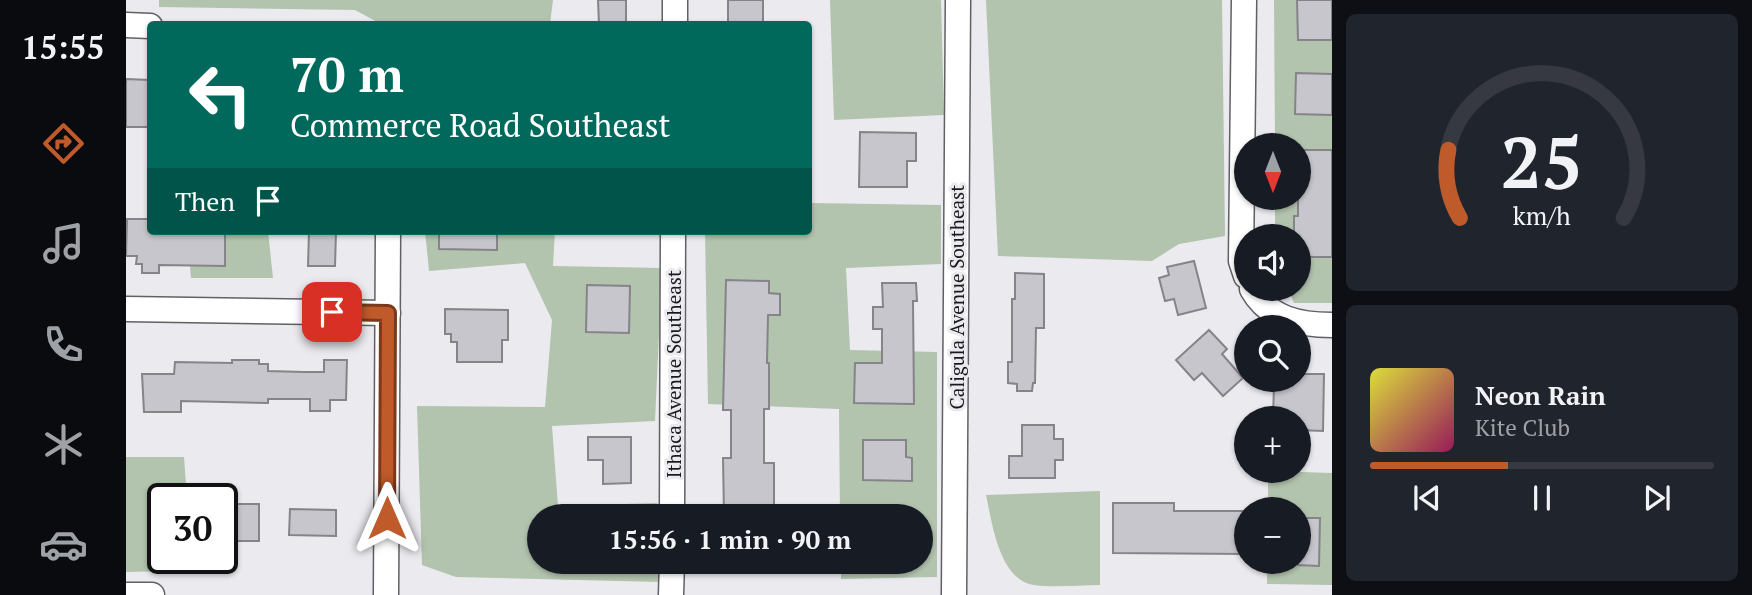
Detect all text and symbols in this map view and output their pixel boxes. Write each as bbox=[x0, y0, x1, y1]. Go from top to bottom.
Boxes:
text: 15:55 bbox=[21, 26, 105, 68]
text: 70 m bbox=[290, 41, 404, 106]
icon: left bbox=[175, 49, 266, 140]
text: Commerce Road Southeast bbox=[290, 104, 670, 146]
text: 25 bbox=[1501, 113, 1583, 210]
icon: directions bbox=[39, 119, 88, 168]
north arrow bbox=[1234, 133, 1311, 210]
map controls bbox=[1234, 133, 1311, 574]
icon: arrive bbox=[249, 182, 287, 220]
text: Then bbox=[175, 184, 235, 218]
street label: Caligula Avenue Southeast bbox=[944, 185, 969, 409]
text: km/h bbox=[1513, 199, 1571, 232]
icon: music bbox=[39, 219, 88, 268]
button: sound bbox=[1234, 224, 1311, 301]
street label: Ithaca Avenue Southeast bbox=[661, 270, 686, 478]
pin bbox=[302, 282, 362, 342]
icon: arrive bbox=[313, 293, 351, 331]
button: search bbox=[1234, 315, 1311, 392]
icon: phone bbox=[39, 320, 88, 369]
text: Neon Rain bbox=[1475, 378, 1606, 412]
button: + bbox=[1234, 406, 1311, 483]
text: Kite Club bbox=[1475, 412, 1570, 443]
icon: climate bbox=[39, 420, 88, 469]
icon: previous bbox=[1408, 479, 1446, 517]
icon: pause bbox=[1523, 479, 1561, 517]
icon: next bbox=[1638, 479, 1676, 517]
position arrow bbox=[350, 481, 424, 555]
speed limit sign: 30 bbox=[147, 483, 238, 574]
button: − bbox=[1234, 497, 1311, 574]
icon: car bbox=[39, 520, 88, 569]
text: 15:56 · 1 min · 90 m bbox=[609, 522, 851, 556]

